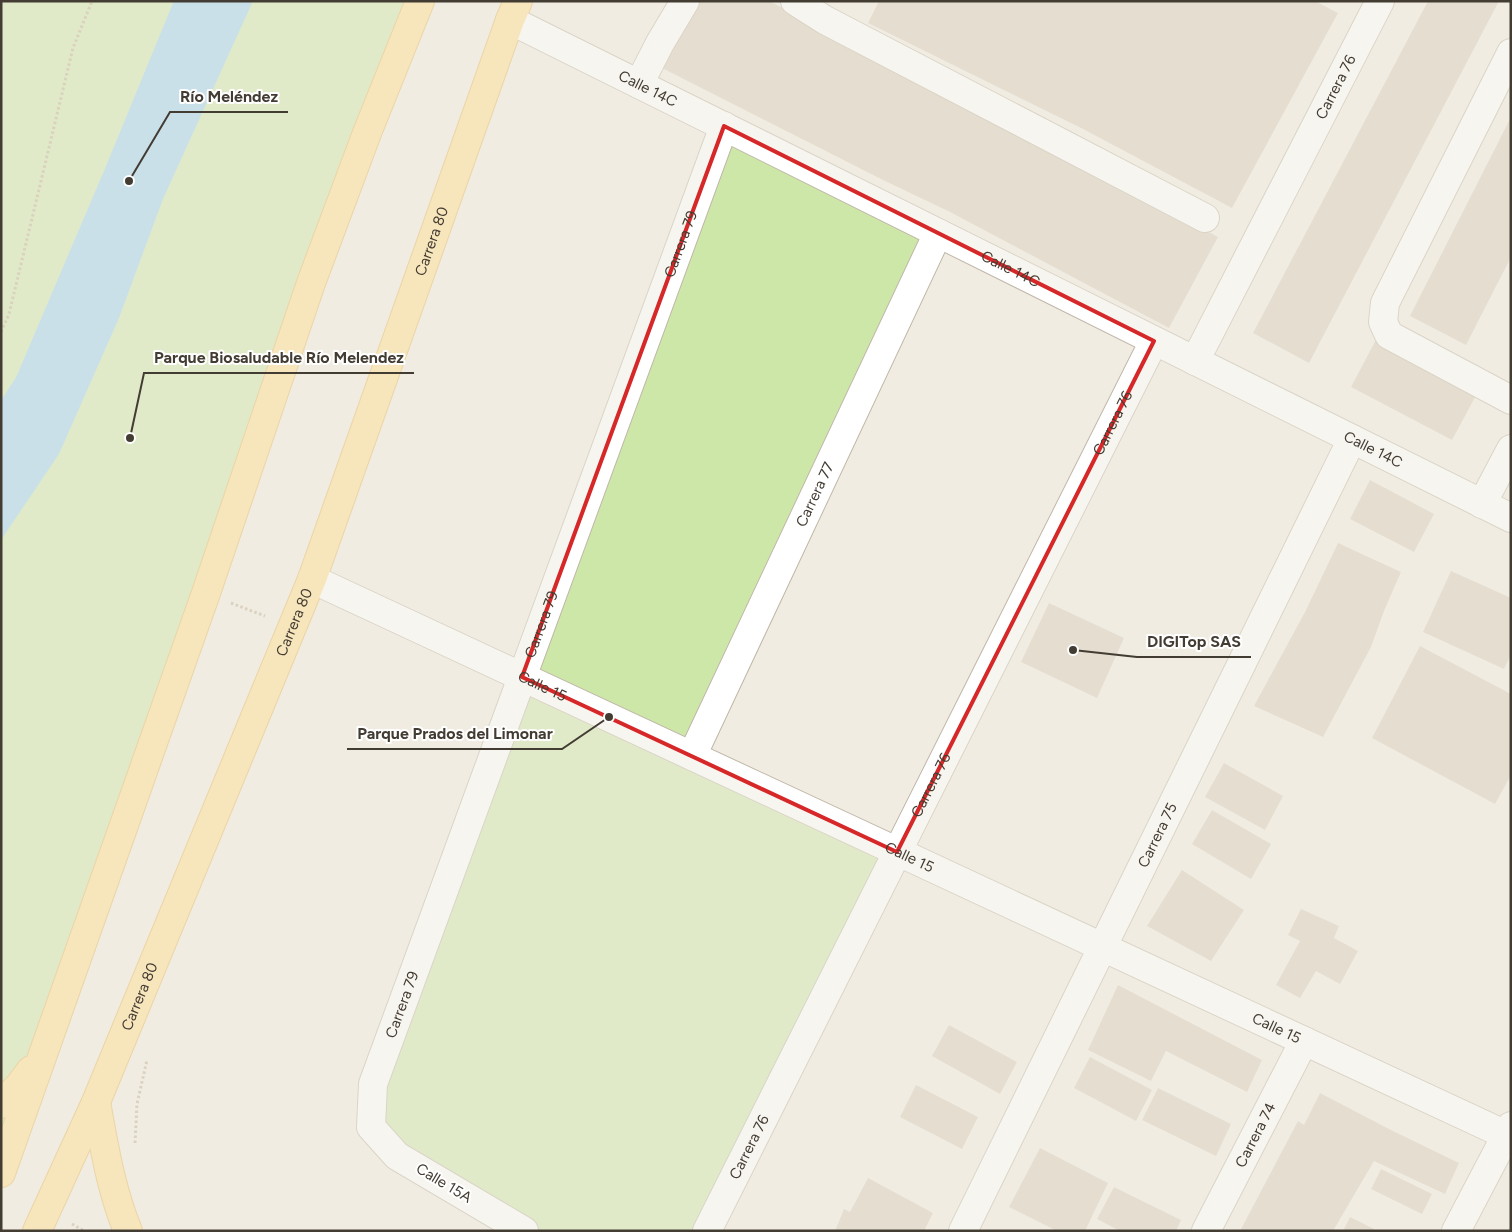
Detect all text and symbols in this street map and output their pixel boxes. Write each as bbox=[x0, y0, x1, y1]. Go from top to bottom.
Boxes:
street label: Carrera 76 bbox=[1312, 51, 1360, 122]
street label: Calle 14C bbox=[615, 66, 680, 111]
callout: Río Meléndez bbox=[170, 81, 288, 112]
text: Río Meléndez bbox=[180, 87, 278, 106]
street label: Carrera 80 bbox=[411, 204, 452, 278]
street label: Carrera 79 bbox=[660, 208, 701, 280]
street label: Calle 14C bbox=[978, 247, 1043, 291]
callout: Parque Biosaludable Río Melendez bbox=[144, 342, 414, 373]
text: Parque Biosaludable Río Melendez bbox=[154, 348, 404, 367]
street label: Carrera 76 bbox=[1089, 387, 1137, 458]
street label: Calle 14C bbox=[1341, 427, 1406, 472]
street label: Carrera 77 bbox=[792, 459, 838, 530]
street label: Carrera 80 bbox=[272, 585, 316, 659]
street label: Carrera 79 bbox=[521, 588, 562, 660]
callout: DIGITop SAS bbox=[1137, 626, 1251, 657]
text: DIGITop SAS bbox=[1147, 632, 1241, 651]
street label: Calle 15 bbox=[515, 667, 570, 705]
callout: Parque Prados del Limonar bbox=[347, 718, 562, 749]
text: Parque Prados del Limonar bbox=[357, 724, 553, 743]
street label: Carrera 76 bbox=[907, 749, 955, 820]
street label: Carrera 75 bbox=[1134, 800, 1181, 871]
street label: Calle 15 bbox=[882, 838, 937, 876]
street label: Carrera 80 bbox=[117, 960, 162, 1033]
street label: Carrera 79 bbox=[382, 969, 423, 1041]
street label: Calle 15 bbox=[1249, 1009, 1304, 1047]
street label: Carrera 74 bbox=[1231, 1099, 1280, 1171]
street label: Carrera 76 bbox=[725, 1111, 773, 1182]
street label: Calle 15A bbox=[413, 1159, 475, 1207]

